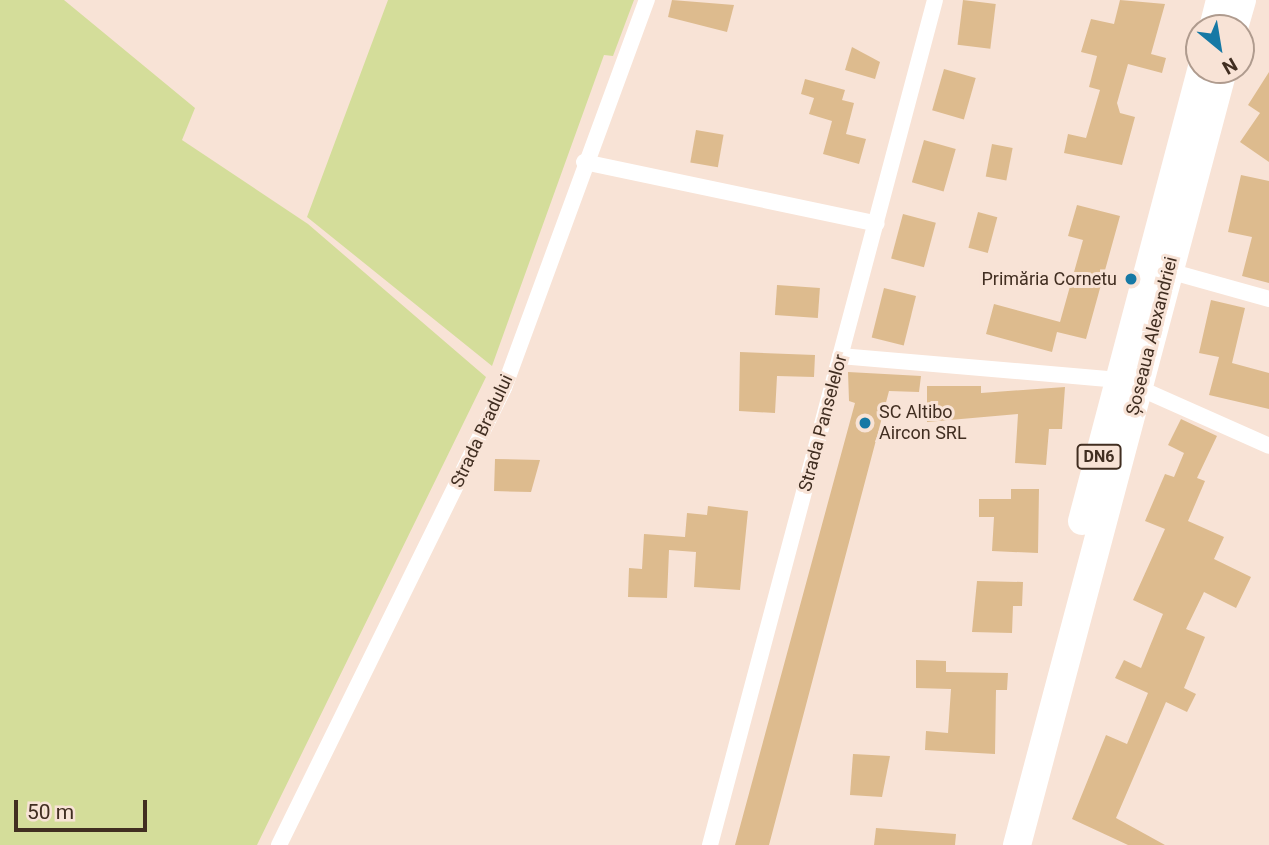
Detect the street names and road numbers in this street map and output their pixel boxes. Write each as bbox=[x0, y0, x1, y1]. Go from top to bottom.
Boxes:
street label: Șoseaua Alexandriei bbox=[1122, 254, 1182, 418]
street label: Strada Panselelor bbox=[794, 352, 852, 494]
street label: Strada Bradului bbox=[446, 371, 518, 491]
road number: DN6 bbox=[1076, 445, 1122, 470]

